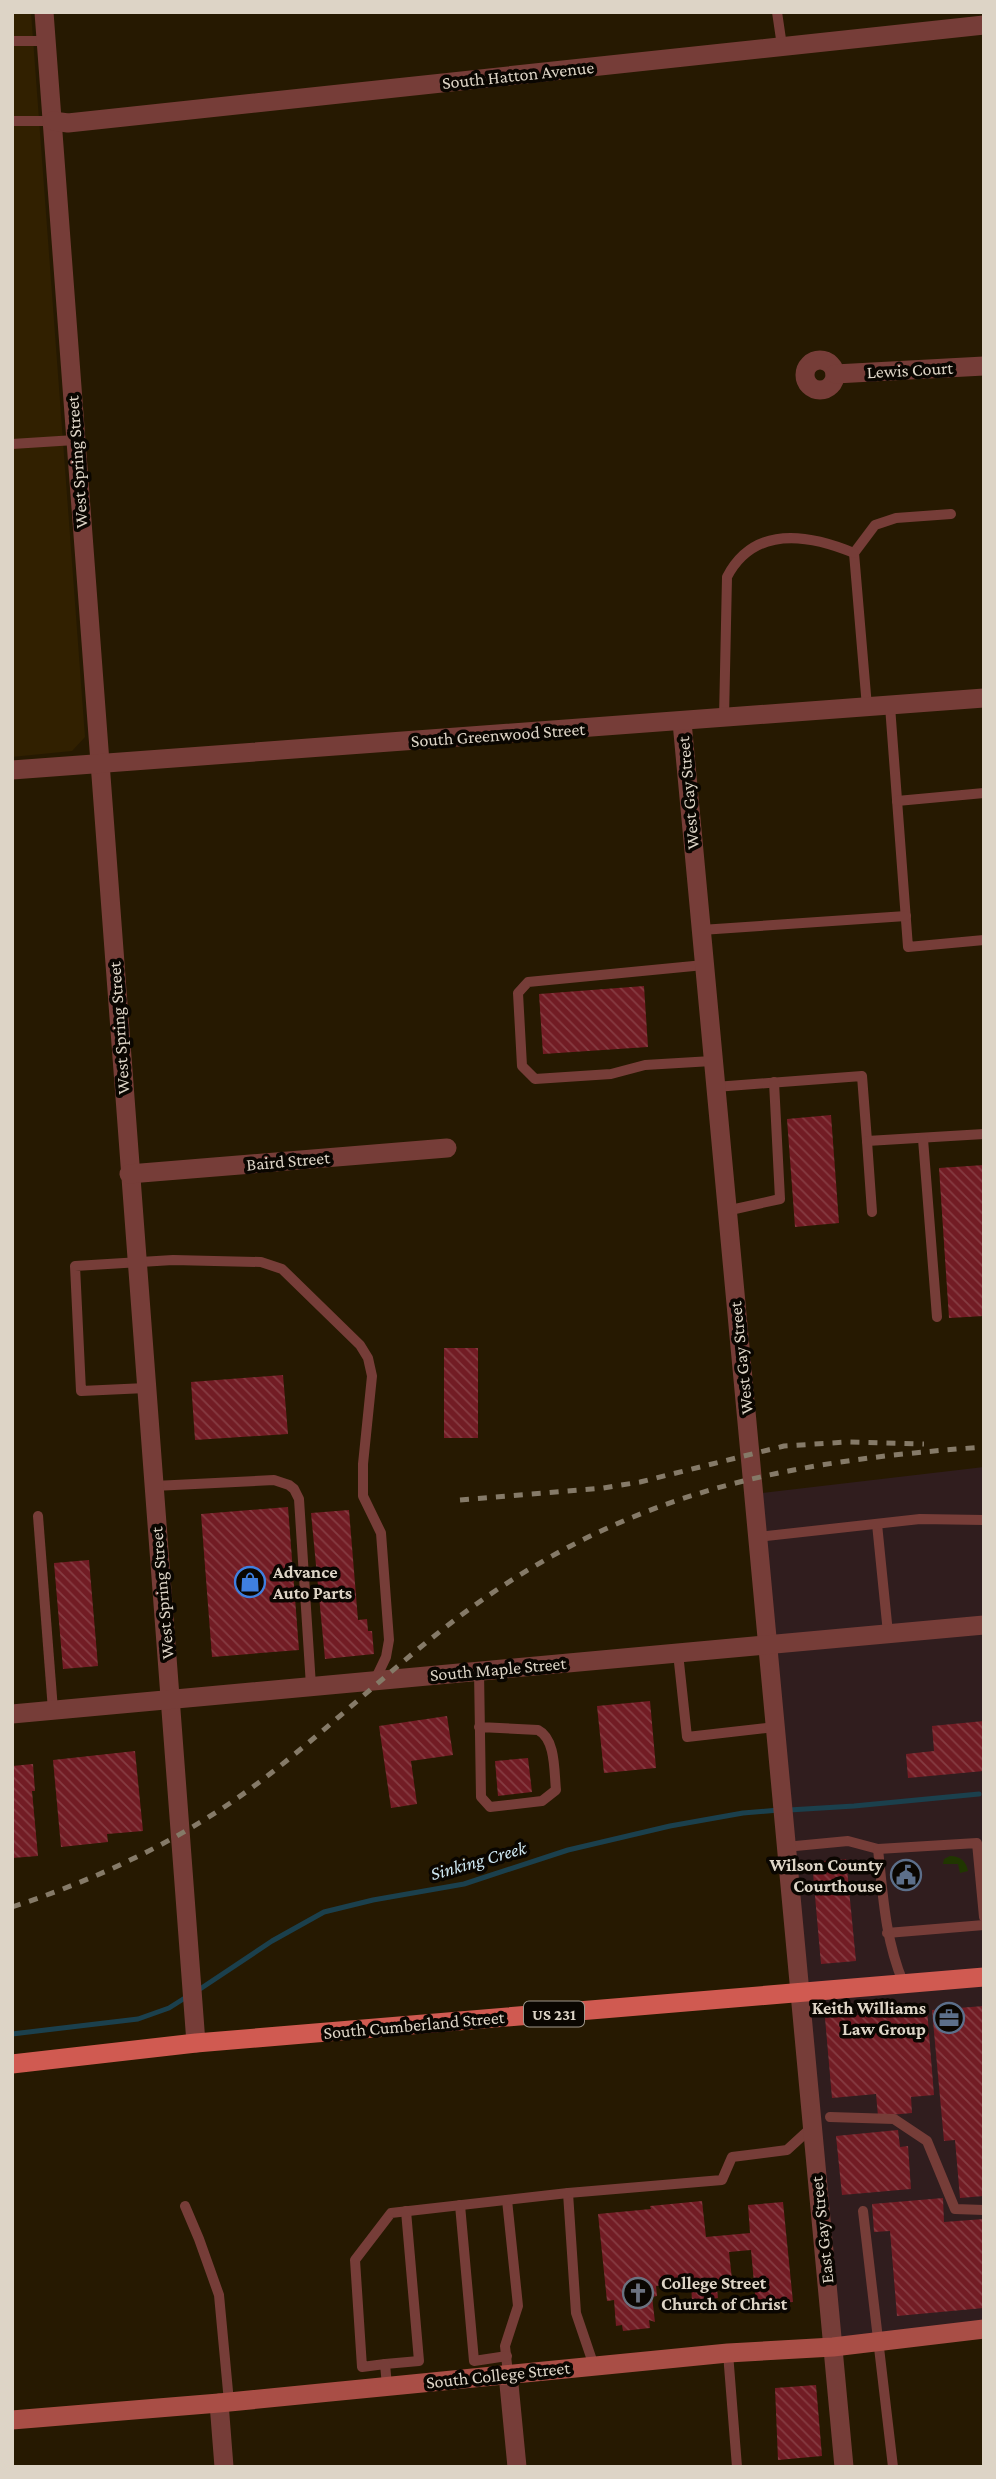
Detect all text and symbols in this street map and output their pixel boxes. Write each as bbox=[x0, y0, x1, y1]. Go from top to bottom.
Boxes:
street label: South Hatton Avenue bbox=[441, 57, 595, 93]
street label: Lewis Court bbox=[866, 358, 955, 382]
street label: West Spring Street bbox=[62, 394, 92, 529]
street label: South Greenwood Street bbox=[410, 719, 587, 751]
street label: West Gay Street bbox=[673, 735, 703, 850]
street label: West Spring Street bbox=[104, 960, 134, 1095]
street label: Baird Street bbox=[245, 1147, 332, 1175]
street label: West Gay Street bbox=[725, 1299, 757, 1416]
street label: West Spring Street bbox=[146, 1525, 178, 1660]
place label: Advance Auto Parts bbox=[272, 1562, 352, 1603]
shop icon: Advance Auto Parts bbox=[233, 1565, 267, 1599]
street label: South Maple Street bbox=[429, 1653, 568, 1685]
water label: Sinking Creek bbox=[428, 1837, 529, 1884]
place label: Wilson County Courthouse bbox=[768, 1855, 883, 1896]
public building icon: Wilson County Courthouse bbox=[889, 1858, 923, 1892]
place label: Keith Williams Law Group bbox=[812, 1998, 926, 2039]
office icon: Keith Williams Law Group bbox=[932, 2001, 966, 2035]
road number: US 231 bbox=[524, 2002, 584, 2026]
street label: South Cumberland Street bbox=[323, 2007, 506, 2043]
street label: East Gay Street bbox=[806, 2174, 838, 2285]
place label: College Street Church of Christ bbox=[661, 2273, 788, 2314]
church icon: College Street Church of Christ bbox=[621, 2276, 655, 2310]
street label: South College Street bbox=[425, 2357, 572, 2393]

